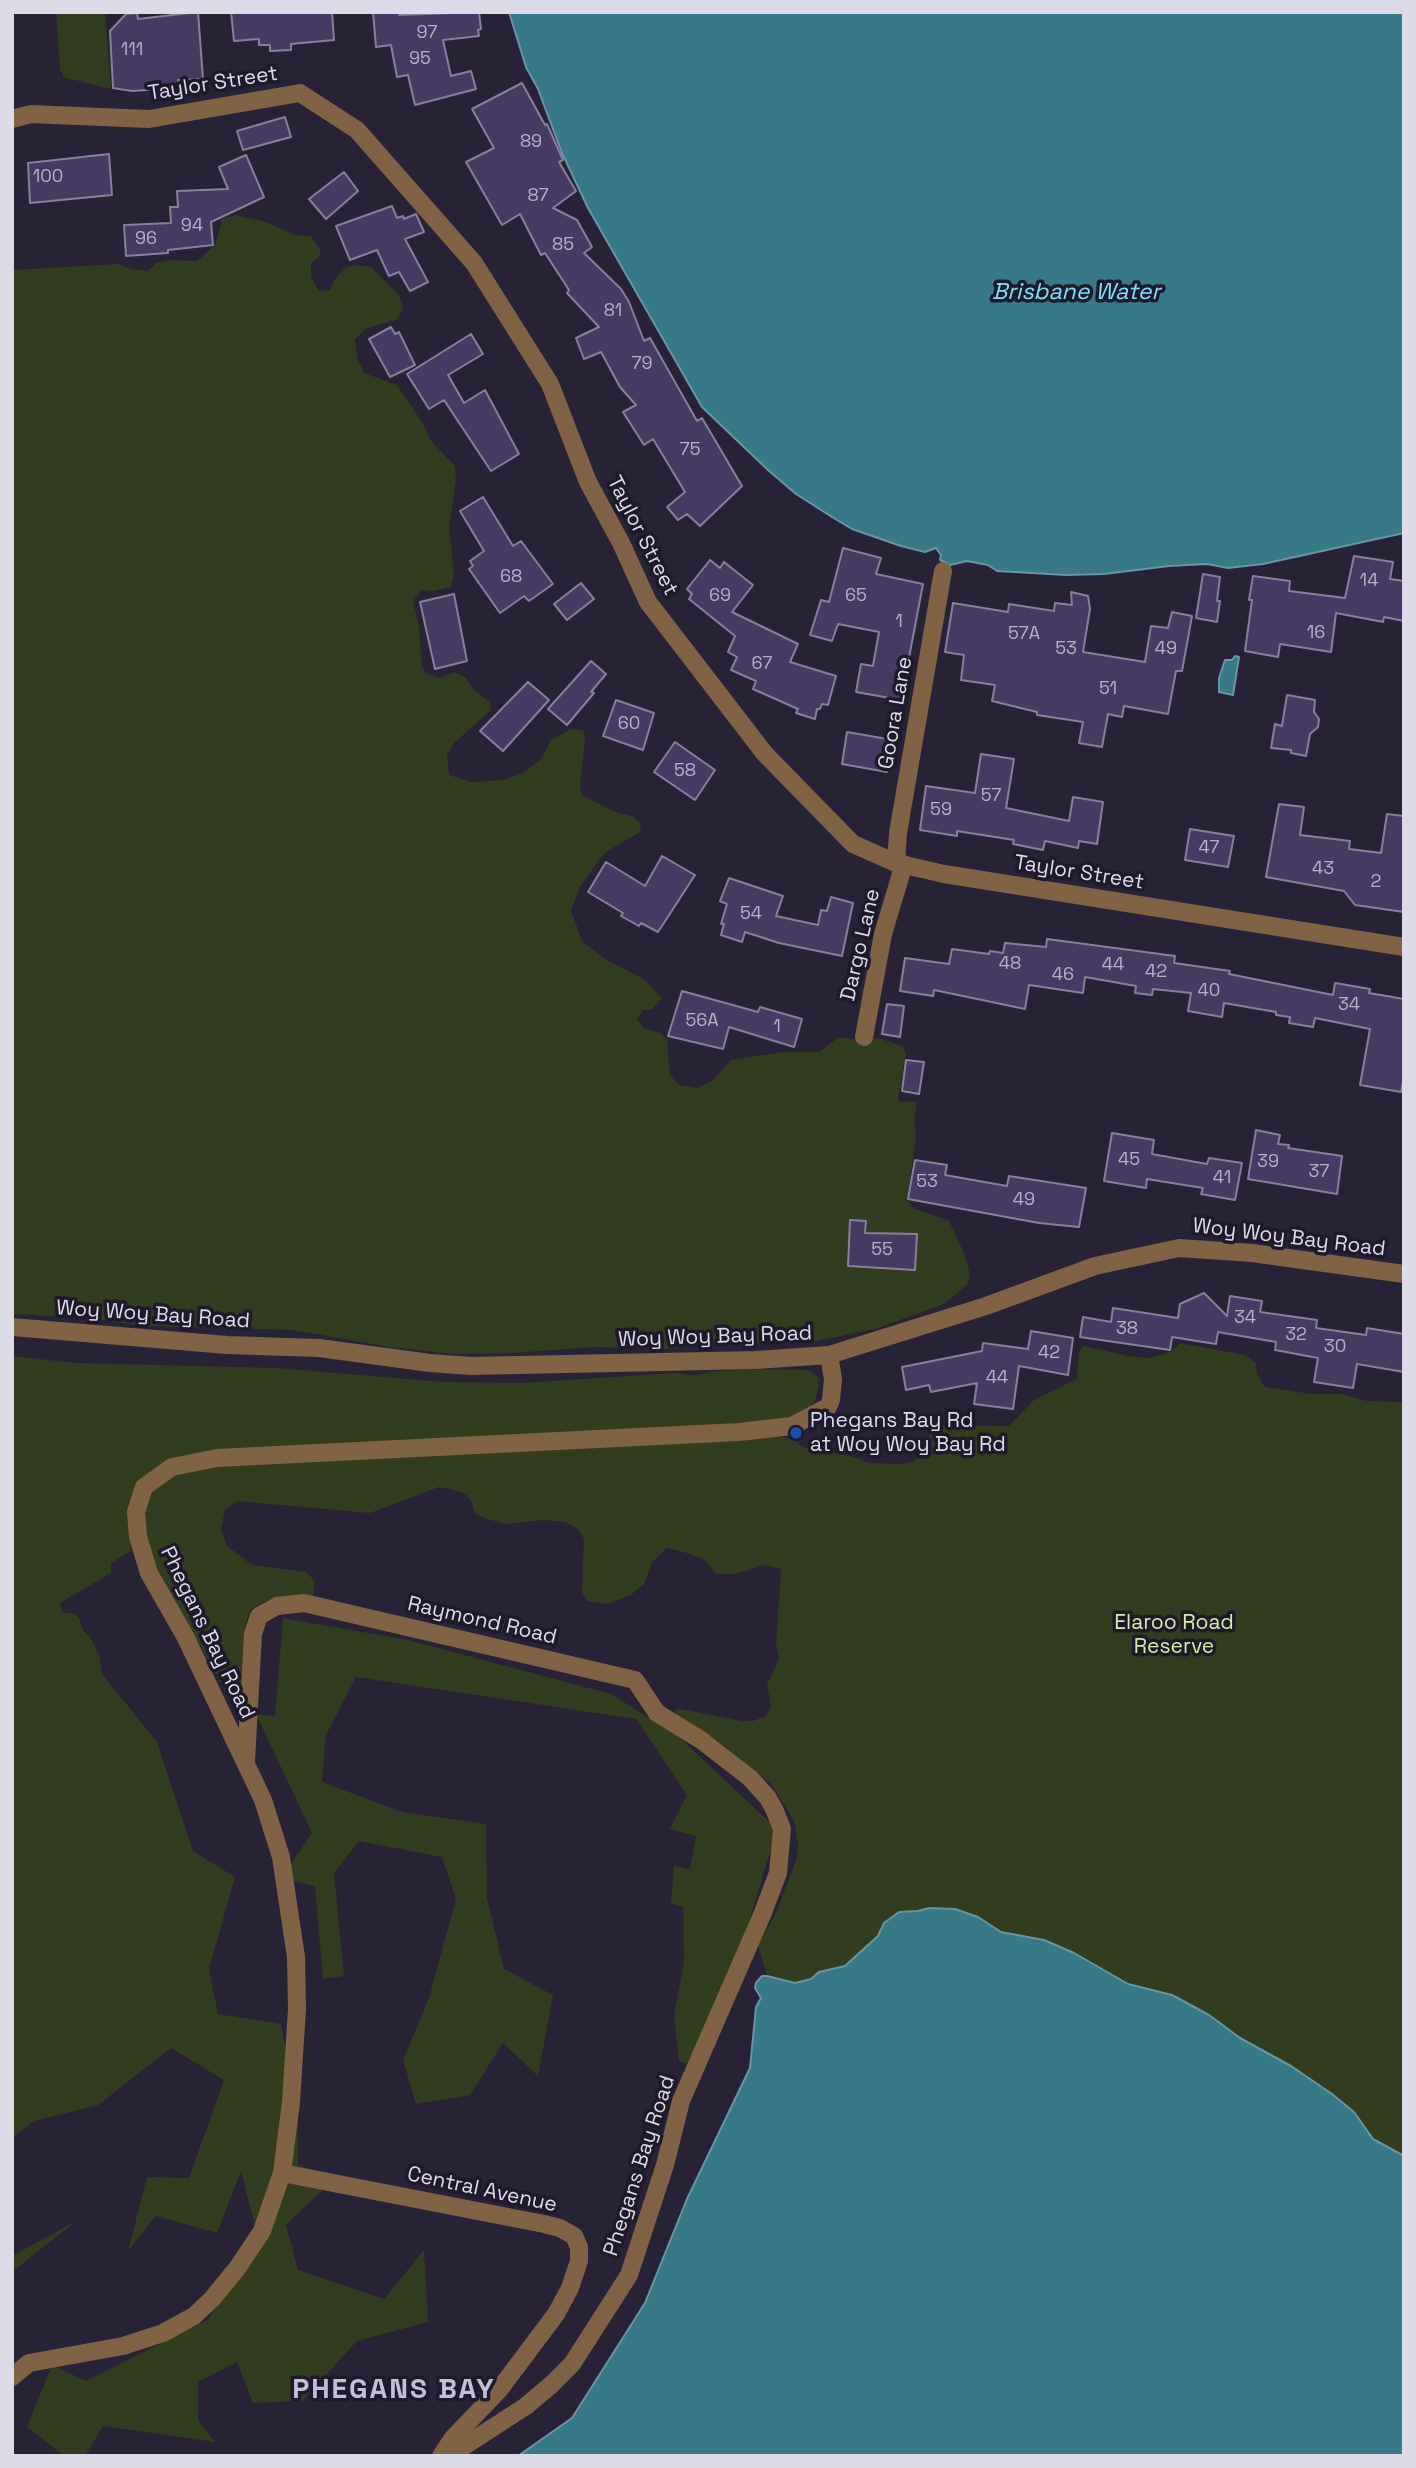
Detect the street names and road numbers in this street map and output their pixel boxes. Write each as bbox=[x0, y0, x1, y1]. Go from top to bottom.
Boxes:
street label: Taylor Street bbox=[146, 61, 280, 107]
street label: Taylor Street bbox=[601, 472, 683, 600]
street label: Goora Lane bbox=[874, 655, 918, 771]
street label: Taylor Street bbox=[1012, 850, 1146, 896]
street label: Dargo Lane bbox=[836, 887, 886, 1003]
street label: Woy Woy Bay Road bbox=[1191, 1214, 1387, 1262]
street label: Woy Woy Bay Road bbox=[55, 1296, 251, 1334]
street label: Woy Woy Bay Road bbox=[618, 1321, 812, 1353]
street label: Phegans Bay Road bbox=[154, 1543, 260, 1723]
street label: Raymond Road bbox=[405, 1592, 559, 1650]
street label: Phegans Bay Road bbox=[599, 2073, 681, 2259]
street label: Central Avenue bbox=[405, 2162, 559, 2218]

